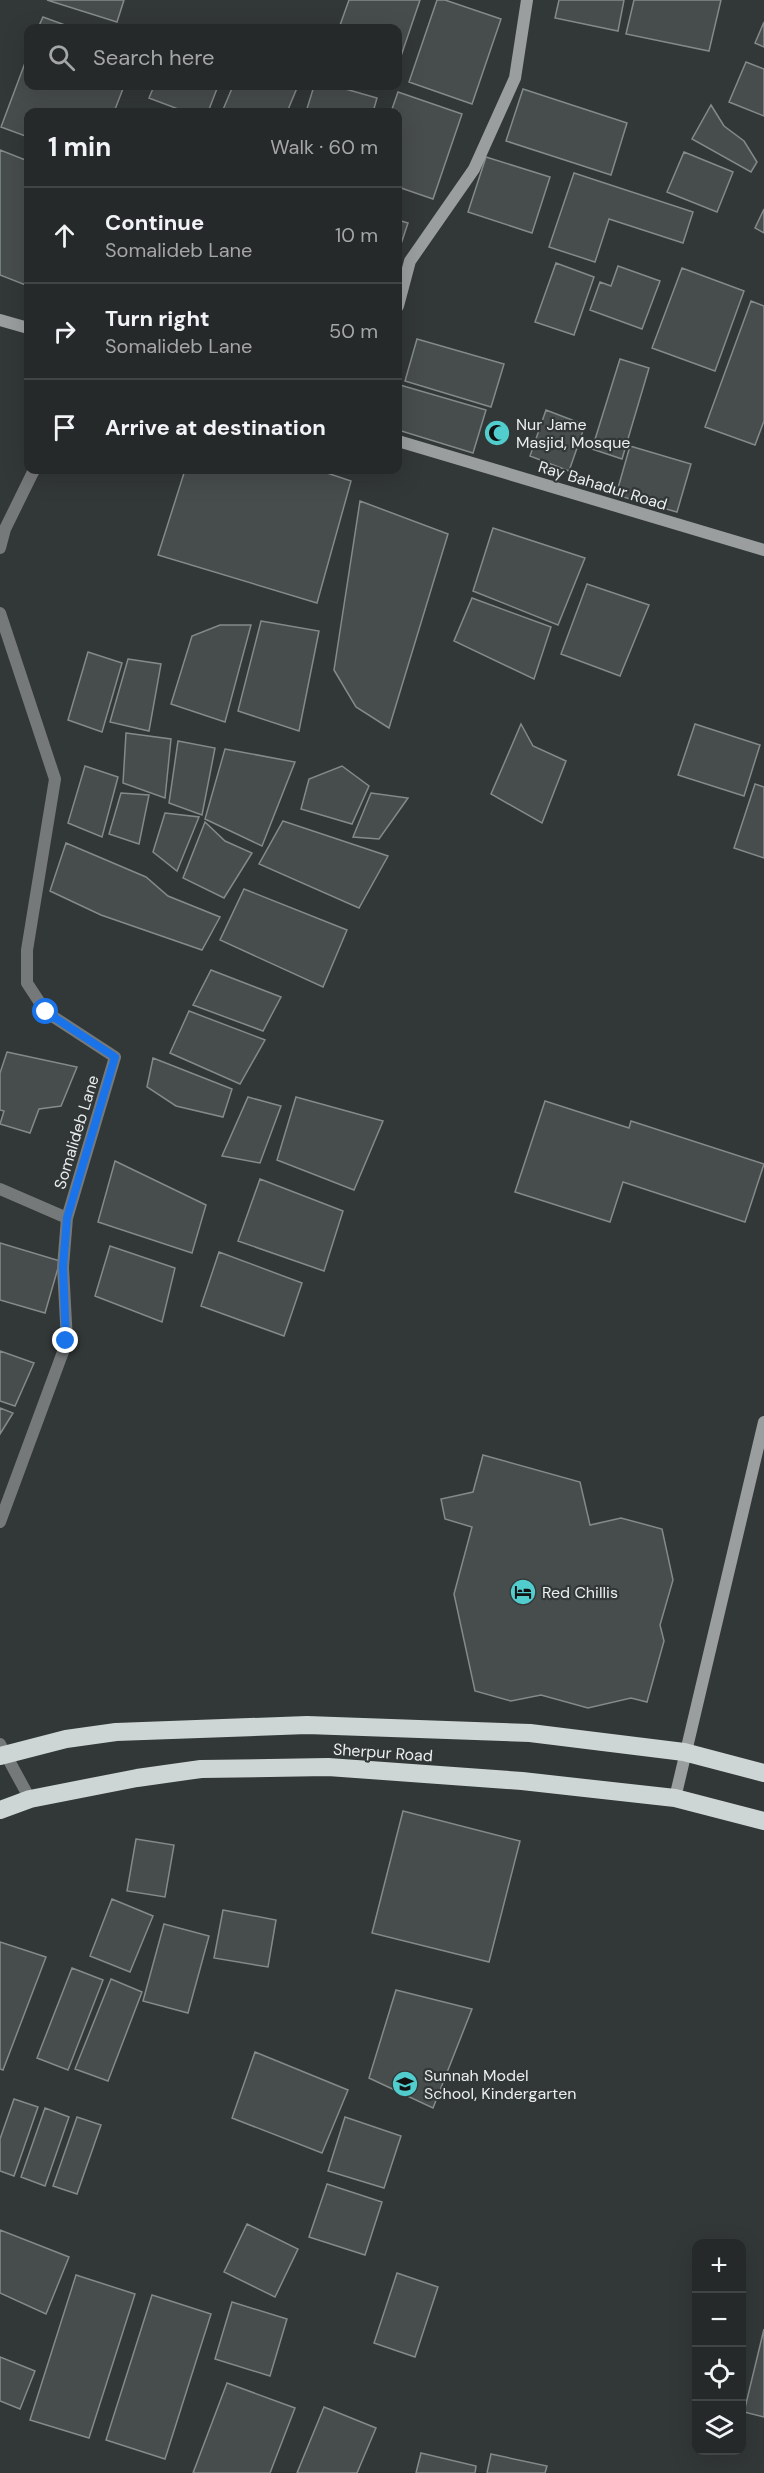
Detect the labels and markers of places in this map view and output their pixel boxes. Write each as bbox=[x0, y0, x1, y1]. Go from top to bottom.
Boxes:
place label: Nur Jame Masjid, Mosque bbox=[516, 414, 630, 453]
mosque icon: Nur Jame Masjid, Mosque bbox=[482, 418, 512, 448]
hotel icon: Red Chillis bbox=[508, 1577, 538, 1607]
place label: Red Chillis bbox=[542, 1582, 618, 1603]
place label: Sunnah Model School, Kindergarten bbox=[424, 2065, 576, 2104]
school or university icon: Sunnah Model School, Kindergarten bbox=[390, 2069, 420, 2099]

